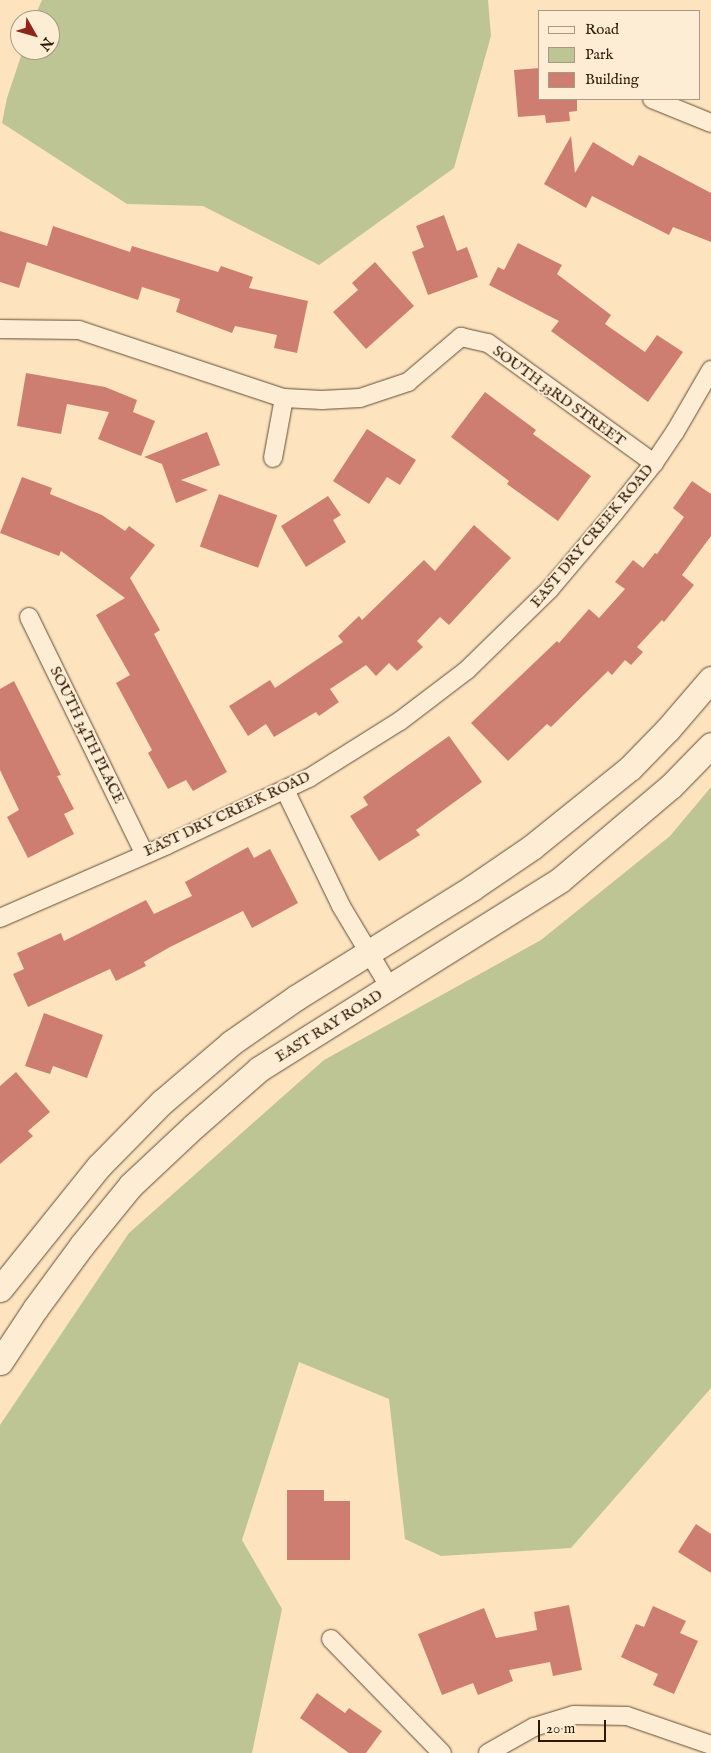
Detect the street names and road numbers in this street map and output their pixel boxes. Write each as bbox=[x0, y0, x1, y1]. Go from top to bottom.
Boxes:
street label: SOUTH 33RD STREET bbox=[489, 342, 629, 450]
street label: EAST DRY CREEK ROAD bbox=[527, 461, 657, 611]
street label: SOUTH 34TH PLACE bbox=[46, 663, 128, 807]
street label: EAST DRY CREEK ROAD bbox=[141, 768, 313, 860]
street label: EAST RAY ROAD bbox=[272, 986, 386, 1066]

